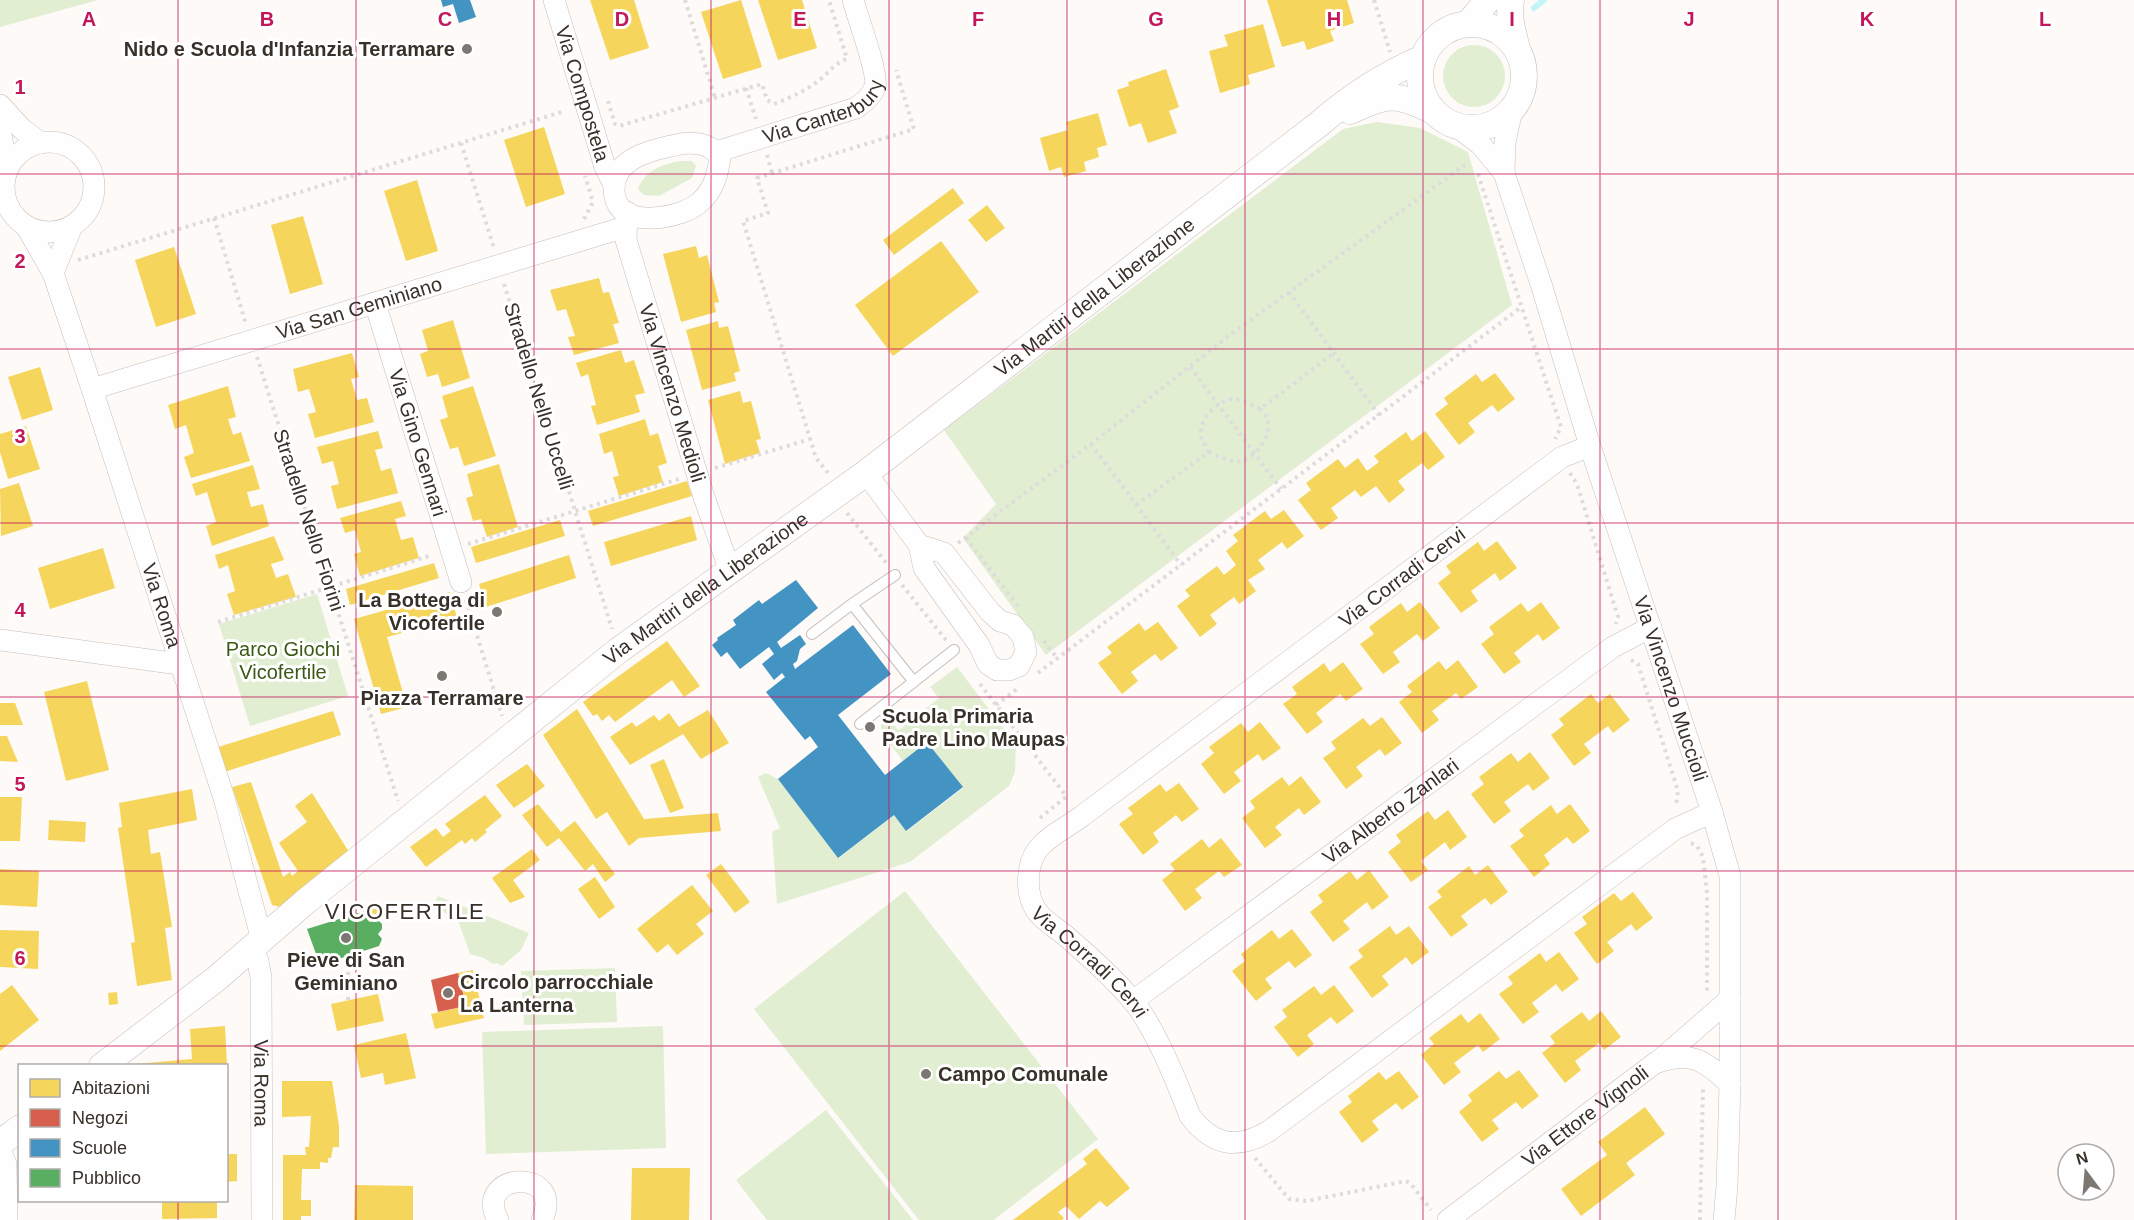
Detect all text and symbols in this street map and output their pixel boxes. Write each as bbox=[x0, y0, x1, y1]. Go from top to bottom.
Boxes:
text: A bbox=[82, 8, 96, 30]
text: B bbox=[260, 8, 274, 30]
text: C bbox=[438, 8, 452, 30]
text: D bbox=[615, 8, 629, 30]
text: E bbox=[793, 8, 807, 30]
text: F bbox=[972, 8, 984, 30]
text: G bbox=[1148, 8, 1164, 30]
text: H bbox=[1327, 8, 1341, 30]
text: I bbox=[1509, 8, 1515, 30]
text: J bbox=[1683, 8, 1695, 30]
text: K bbox=[1860, 8, 1875, 30]
text: L bbox=[2039, 8, 2051, 30]
street label: Via Compostela bbox=[552, 23, 614, 165]
place label: Nido e Scuola d'Infanzia Terramare bbox=[124, 38, 455, 60]
marker: Nido e Scuola d'Infanzia Terramare bbox=[460, 42, 474, 56]
text: 1 bbox=[14, 76, 26, 98]
street label: Via Canterbury bbox=[760, 79, 887, 148]
street label: Via Martiri della Liberazione bbox=[990, 213, 1199, 381]
text: 2 bbox=[14, 250, 26, 272]
street label: Via San Geminiano bbox=[273, 272, 444, 343]
street label: Stradello Nello Uccelli bbox=[500, 300, 578, 492]
street label: Via Vincenzo Medioli bbox=[635, 301, 710, 485]
street label: Via Gino Gennari bbox=[385, 366, 451, 519]
text: 3 bbox=[14, 425, 26, 447]
street label: Stradello Nello Fiorini bbox=[269, 426, 349, 614]
street label: Via Martiri della Liberazione bbox=[599, 507, 812, 669]
street label: Via Corradi Cervi bbox=[1335, 523, 1469, 631]
street label: Via Roma bbox=[138, 560, 186, 651]
place label: La Bottega di Vicofertile bbox=[358, 589, 485, 634]
street label: Via Vincenzo Muccioli bbox=[1630, 593, 1712, 784]
text: 4 bbox=[14, 599, 26, 621]
marker: La Bottega di Vicofertile bbox=[490, 605, 504, 619]
park label: Parco Giochi Vicofertile bbox=[226, 638, 340, 683]
marker: Piazza Terramare bbox=[435, 669, 449, 683]
place label: Piazza Terramare bbox=[360, 687, 524, 709]
place label: Scuola Primaria Padre Lino Maupas bbox=[882, 705, 1065, 750]
marker: Scuola Primaria Padre Lino Maupas bbox=[863, 720, 877, 734]
street label: Via Alberto Zanlari bbox=[1318, 754, 1463, 868]
text: 5 bbox=[14, 773, 26, 795]
district label: VICOFERTILE bbox=[325, 899, 485, 924]
street label: Via Corradi Cervi bbox=[1027, 902, 1152, 1021]
marker: Pieve di San Geminiano bbox=[339, 931, 353, 945]
text: 6 bbox=[14, 947, 26, 969]
place label: Pieve di San Geminiano bbox=[287, 949, 405, 994]
place label: Circolo parrocchiale La Lanterna bbox=[460, 971, 653, 1016]
marker: Circolo parrocchiale La Lanterna bbox=[441, 986, 455, 1000]
street label: Via Roma bbox=[250, 1039, 273, 1128]
street label: Via Ettore Vignoli bbox=[1518, 1061, 1653, 1171]
place label: Campo Comunale bbox=[938, 1063, 1108, 1085]
legend bbox=[18, 1064, 228, 1202]
marker: Campo Comunale bbox=[919, 1067, 933, 1081]
text: Abitazioni bbox=[72, 1078, 150, 1098]
text: Negozi bbox=[72, 1108, 128, 1128]
text: Scuole bbox=[72, 1138, 127, 1158]
north arrow bbox=[2056, 1142, 2116, 1202]
text: N bbox=[2074, 1148, 2090, 1168]
text: Pubblico bbox=[72, 1168, 141, 1188]

